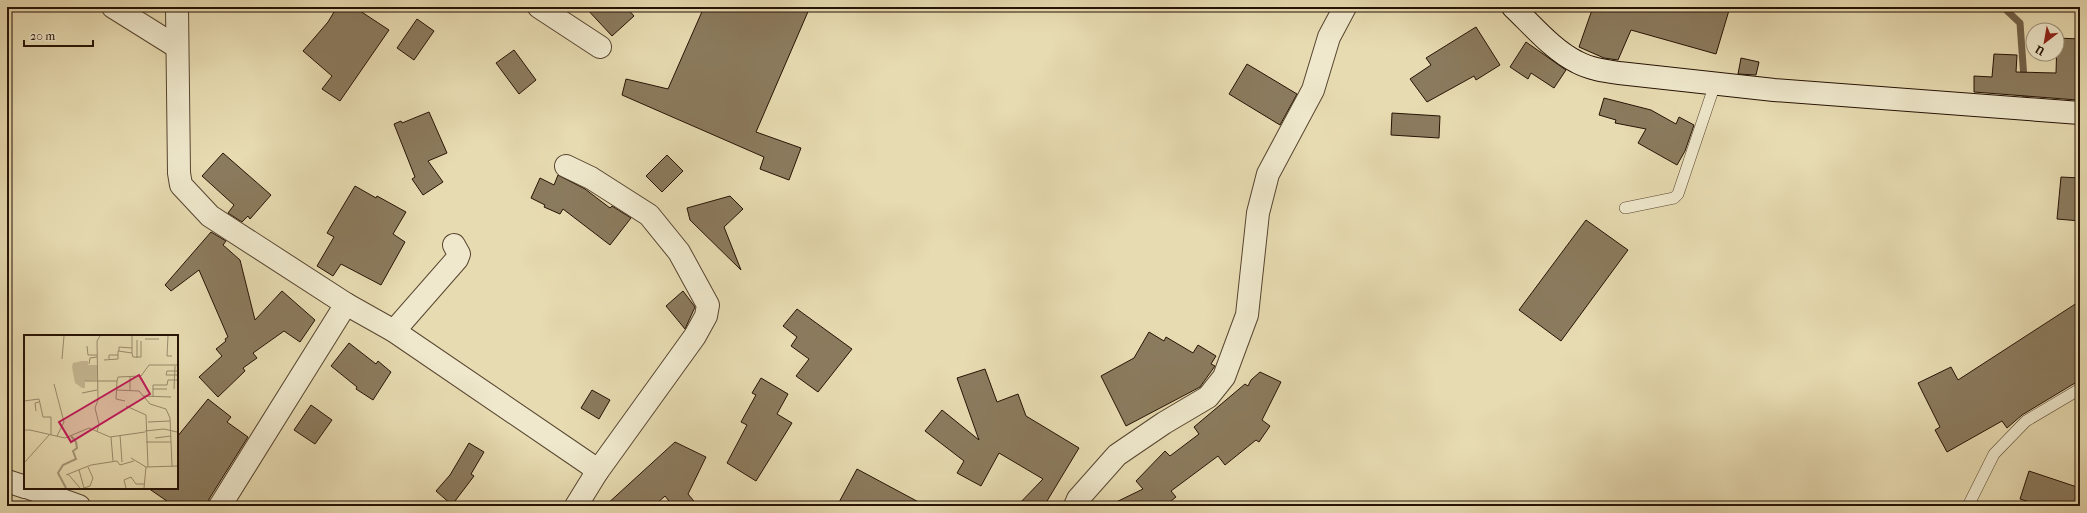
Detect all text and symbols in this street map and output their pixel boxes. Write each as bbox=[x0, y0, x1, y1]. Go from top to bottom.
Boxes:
scale bar bbox=[24, 22, 93, 48]
north arrow bbox=[2025, 22, 2065, 62]
text: 20 m bbox=[30, 29, 55, 43]
text: U bbox=[2033, 42, 2048, 58]
inset map bbox=[24, 335, 178, 489]

